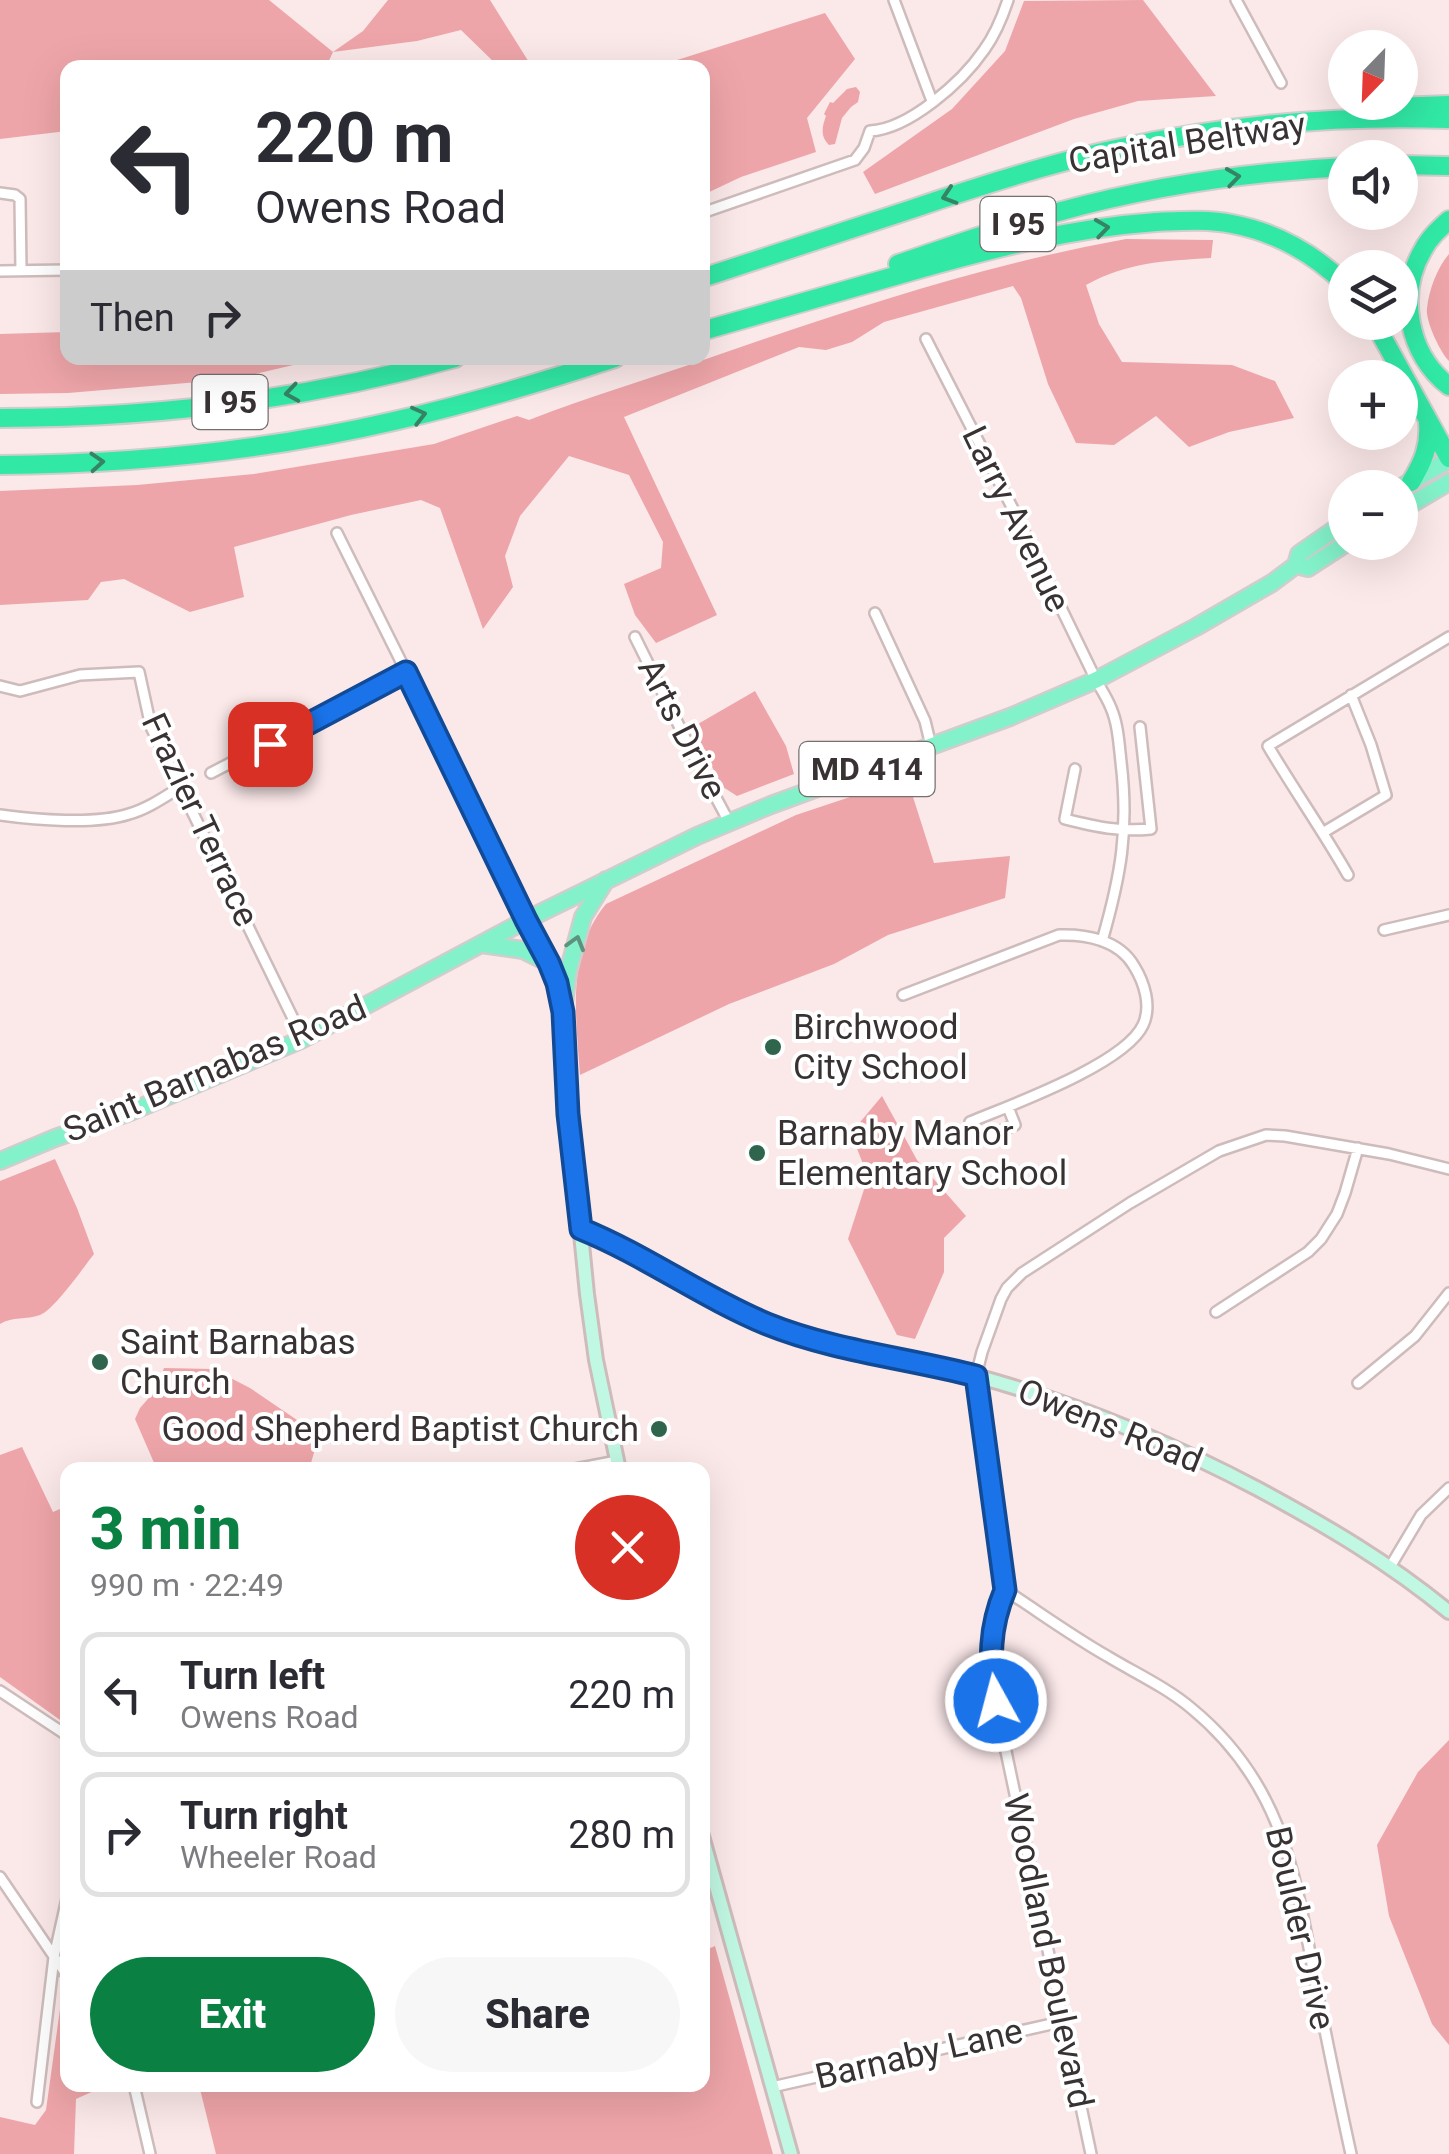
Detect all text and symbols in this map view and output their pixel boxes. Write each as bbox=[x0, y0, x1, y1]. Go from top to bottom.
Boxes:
north arrow bbox=[1328, 30, 1418, 120]
map controls bbox=[1328, 30, 1418, 560]
text: 220 m bbox=[255, 97, 454, 179]
icon: left bbox=[90, 100, 220, 230]
street label: Capital Beltway bbox=[1065, 104, 1309, 182]
button: sound bbox=[1328, 140, 1418, 230]
one-way arrow bbox=[1224, 167, 1241, 188]
text: Owens Road bbox=[255, 181, 506, 234]
one-way arrow bbox=[942, 185, 959, 205]
road number: I 95 bbox=[980, 197, 1056, 251]
one-way arrow bbox=[1093, 218, 1110, 239]
button: layers bbox=[1328, 250, 1418, 340]
icon: right bbox=[195, 290, 250, 345]
text: Then bbox=[90, 296, 175, 340]
button: + bbox=[1328, 360, 1418, 450]
road number: I 95 bbox=[192, 375, 268, 429]
one-way arrow bbox=[283, 382, 300, 403]
one-way arrow bbox=[410, 406, 427, 427]
street label: Larry Avenue bbox=[953, 419, 1079, 619]
one-way arrow bbox=[90, 452, 106, 473]
button: − bbox=[1328, 470, 1418, 560]
street label: Arts Drive bbox=[629, 652, 735, 806]
pin bbox=[228, 702, 313, 787]
street label: Frazier Terrace bbox=[133, 707, 267, 933]
icon: arrive bbox=[243, 717, 298, 772]
road number: MD 414 bbox=[800, 742, 934, 796]
one-way arrow bbox=[564, 935, 585, 952]
street label: Saint Barnabas Road bbox=[58, 987, 372, 1151]
place label: Birchwood City School bbox=[793, 1007, 968, 1088]
marker: Birchwood City School bbox=[762, 1036, 784, 1058]
place label: Barnaby Manor Elementary School bbox=[777, 1113, 1067, 1194]
marker: Barnaby Manor Elementary School bbox=[746, 1142, 768, 1164]
place label: Saint Barnabas Church bbox=[120, 1322, 356, 1403]
marker: Saint Barnabas Church bbox=[89, 1351, 111, 1373]
street label: Owens Road bbox=[1012, 1370, 1208, 1482]
place label: Good Shepherd Baptist Church bbox=[162, 1409, 639, 1450]
marker: Good Shepherd Baptist Church bbox=[648, 1418, 670, 1440]
text: 3 min bbox=[90, 1493, 241, 1564]
button: close bbox=[575, 1495, 680, 1600]
text: 990 m · 22:49 bbox=[90, 1566, 284, 1604]
position arrow bbox=[944, 1649, 1048, 1753]
text: Turn left bbox=[180, 1654, 325, 1698]
icon: left bbox=[95, 1667, 150, 1722]
text: 220 m bbox=[568, 1673, 675, 1717]
text: Owens Road bbox=[180, 1698, 359, 1736]
street label: Woodland Boulevard bbox=[995, 1790, 1101, 2112]
text: Turn right bbox=[180, 1794, 348, 1838]
icon: right bbox=[95, 1807, 150, 1862]
text: 280 m bbox=[568, 1813, 675, 1857]
street label: Boulder Drive bbox=[1257, 1823, 1343, 2033]
text: Wheeler Road bbox=[180, 1838, 377, 1876]
button: Exit bbox=[90, 1957, 375, 2072]
button: Share bbox=[395, 1957, 680, 2072]
street label: Barnaby Lane bbox=[811, 2010, 1027, 2098]

